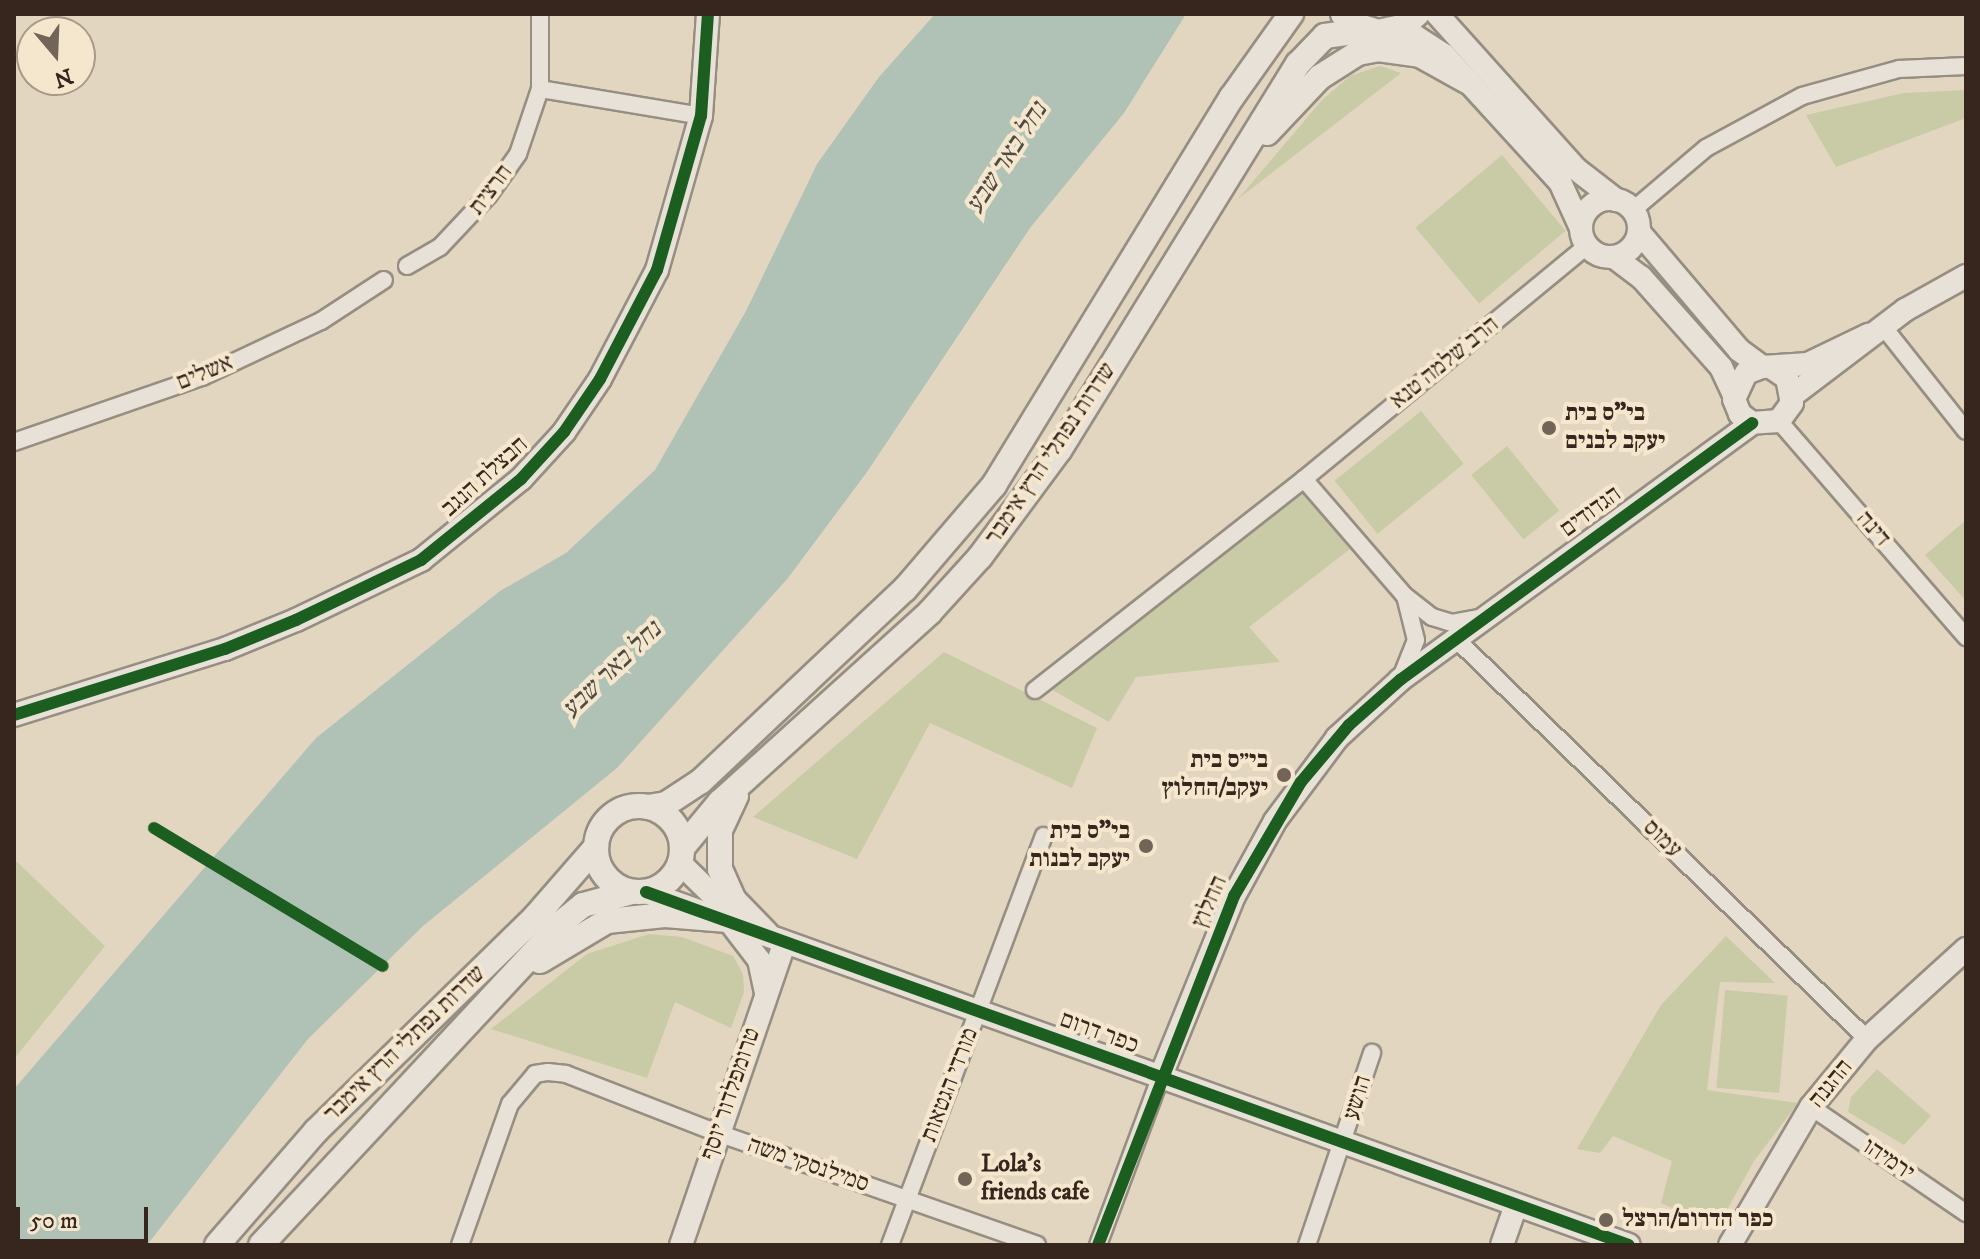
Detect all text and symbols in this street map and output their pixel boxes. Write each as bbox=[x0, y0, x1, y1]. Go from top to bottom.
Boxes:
north arrow bbox=[16, 16, 96, 96]
text: N bbox=[50, 62, 76, 93]
water label: נחל באר שבע bbox=[960, 97, 1054, 219]
street label: חרצית bbox=[463, 159, 519, 221]
street label: הרב שלמה טנא bbox=[1385, 310, 1505, 416]
street label: אשלים bbox=[172, 349, 238, 397]
street label: שדרות נפתלי הרץ אימבר bbox=[979, 357, 1123, 551]
place label: בי"ס בית יעקב לבנים bbox=[1565, 400, 1665, 456]
marker: בי"ס בית יעקב לבנים bbox=[1540, 419, 1558, 437]
street label: חבצלת הנגב bbox=[436, 431, 534, 523]
street label: הגדודים bbox=[1555, 480, 1627, 544]
street label: דינה bbox=[1850, 505, 1896, 553]
water label: נחל באר שבע bbox=[556, 615, 668, 725]
place label: בי״ס בית יעקב/החלוץ bbox=[1162, 747, 1268, 803]
marker: בי״ס בית יעקב/החלוץ bbox=[1275, 766, 1293, 784]
street label: עמוס bbox=[1637, 814, 1687, 864]
place label: בי"ס בית יעקב לבנות bbox=[1029, 818, 1130, 874]
marker: בי"ס בית יעקב לבנות bbox=[1137, 837, 1155, 855]
street label: החלוץ bbox=[1186, 871, 1234, 933]
street label: שדרות נפתלי הרץ אימבר bbox=[318, 959, 492, 1129]
street label: כפר דרום bbox=[1056, 1005, 1142, 1061]
street label: טרומפלדור יוסף bbox=[695, 1024, 767, 1164]
street label: מורדי הגטאות bbox=[915, 1024, 985, 1146]
street label: ההגנה bbox=[1803, 1054, 1859, 1114]
street label: הושע bbox=[1338, 1072, 1378, 1124]
street label: סמילנסקי משה bbox=[743, 1131, 873, 1199]
street label: ירמיהו bbox=[1857, 1132, 1919, 1188]
place label: Lola’s friends cafe bbox=[981, 1151, 1089, 1207]
marker: Lola’s friends cafe bbox=[956, 1170, 974, 1188]
scale bar bbox=[20, 1191, 152, 1241]
text: 50 m bbox=[30, 1206, 78, 1236]
place label: כפר הדרום/הרצל bbox=[1622, 1206, 1773, 1234]
marker: כפר הדרום/הרצל bbox=[1597, 1211, 1615, 1229]

